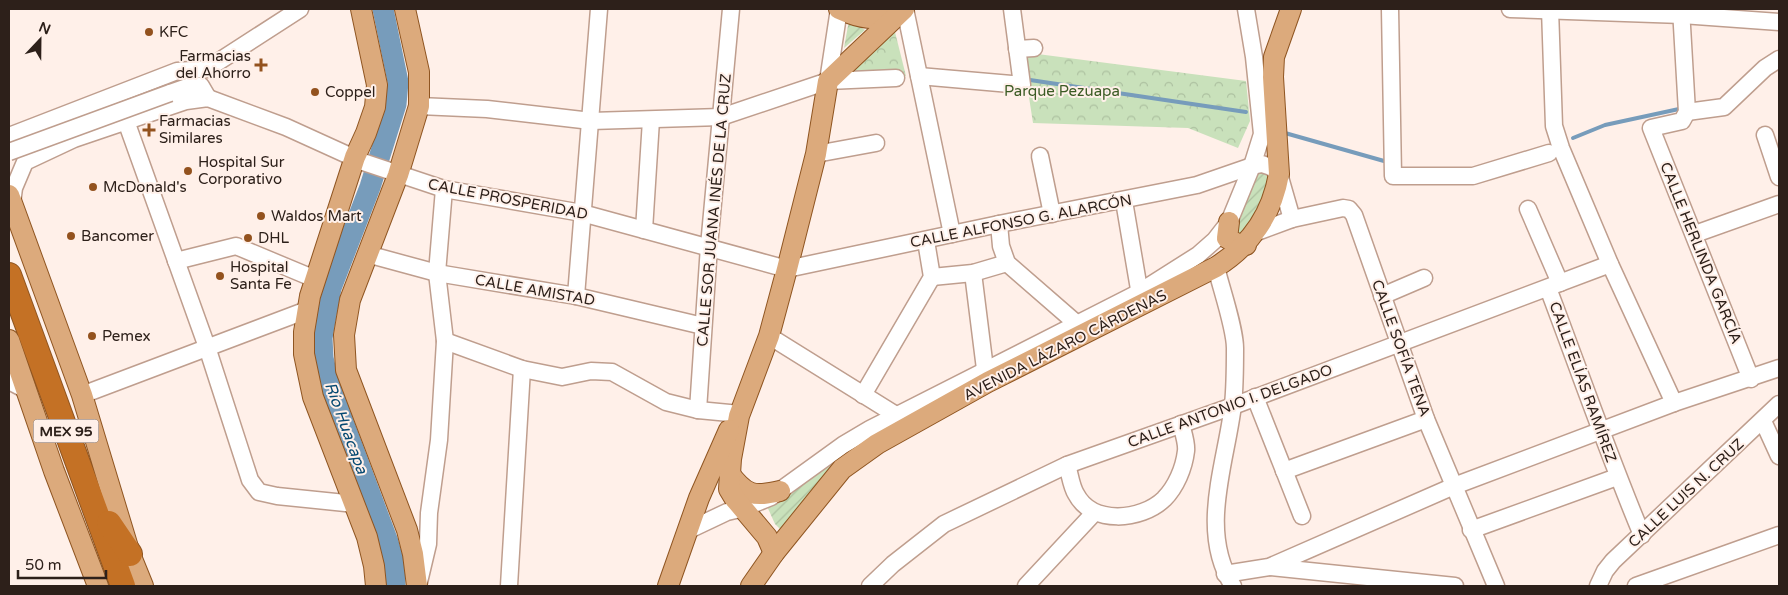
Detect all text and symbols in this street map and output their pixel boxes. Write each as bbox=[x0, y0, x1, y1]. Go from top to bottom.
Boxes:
north arrow bbox=[15, 15, 65, 65]
text: N bbox=[36, 18, 53, 38]
place label: KFC bbox=[159, 23, 188, 41]
marker: KFC bbox=[143, 26, 155, 38]
place label: Farmacias del Ahorro bbox=[176, 47, 251, 82]
marker: Farmacias del Ahorro bbox=[255, 59, 267, 71]
street label: CALLE SOR JUANA INÉS DE LA CRUZ bbox=[693, 73, 735, 347]
park label: Parque Pezuapa bbox=[1004, 82, 1120, 100]
place label: Coppel bbox=[325, 83, 375, 101]
marker: Coppel bbox=[309, 86, 321, 98]
place label: Farmacias Similares bbox=[159, 112, 231, 147]
marker: Farmacias Similares bbox=[143, 124, 155, 136]
place label: Hospital Sur Corporativo bbox=[198, 153, 285, 188]
street label: CALLE HERLINDA GARCÍA bbox=[1656, 160, 1746, 346]
marker: Hospital Sur Corporativo bbox=[182, 165, 194, 177]
street label: CALLE PROSPERIDAD bbox=[426, 175, 590, 223]
place label: McDonald's bbox=[103, 178, 187, 196]
marker: McDonald's bbox=[87, 181, 99, 193]
street label: CALLE ALFONSO G. ALARCÓN bbox=[909, 191, 1133, 251]
place label: Waldos Mart bbox=[271, 207, 362, 225]
marker: Waldos Mart bbox=[255, 210, 267, 222]
place label: Bancomer bbox=[81, 227, 154, 245]
place label: DHL bbox=[258, 229, 290, 247]
marker: Bancomer bbox=[65, 230, 77, 242]
marker: DHL bbox=[242, 232, 254, 244]
place label: Hospital Santa Fe bbox=[230, 258, 292, 293]
marker: Hospital Santa Fe bbox=[214, 270, 226, 282]
street label: CALLE AMISTAD bbox=[474, 271, 596, 309]
street label: CALLE SOFÍA TENA bbox=[1368, 277, 1434, 419]
street label: AVENIDA LÁZARO CÁRDENAS bbox=[960, 286, 1170, 404]
street label: CALLE ELÍAS RAMÍREZ bbox=[1546, 299, 1620, 465]
place label: Pemex bbox=[102, 327, 151, 345]
marker: Pemex bbox=[86, 330, 98, 342]
street label: CALLE ANTONIO I. DELGADO bbox=[1125, 361, 1335, 451]
water label: Río Huacapa bbox=[320, 379, 372, 478]
road number: MEX 95 bbox=[34, 420, 98, 442]
street label: CALLE LUIS N. CRUZ bbox=[1625, 435, 1747, 551]
scale bar bbox=[18, 548, 105, 580]
text: 50 m bbox=[25, 556, 62, 574]

